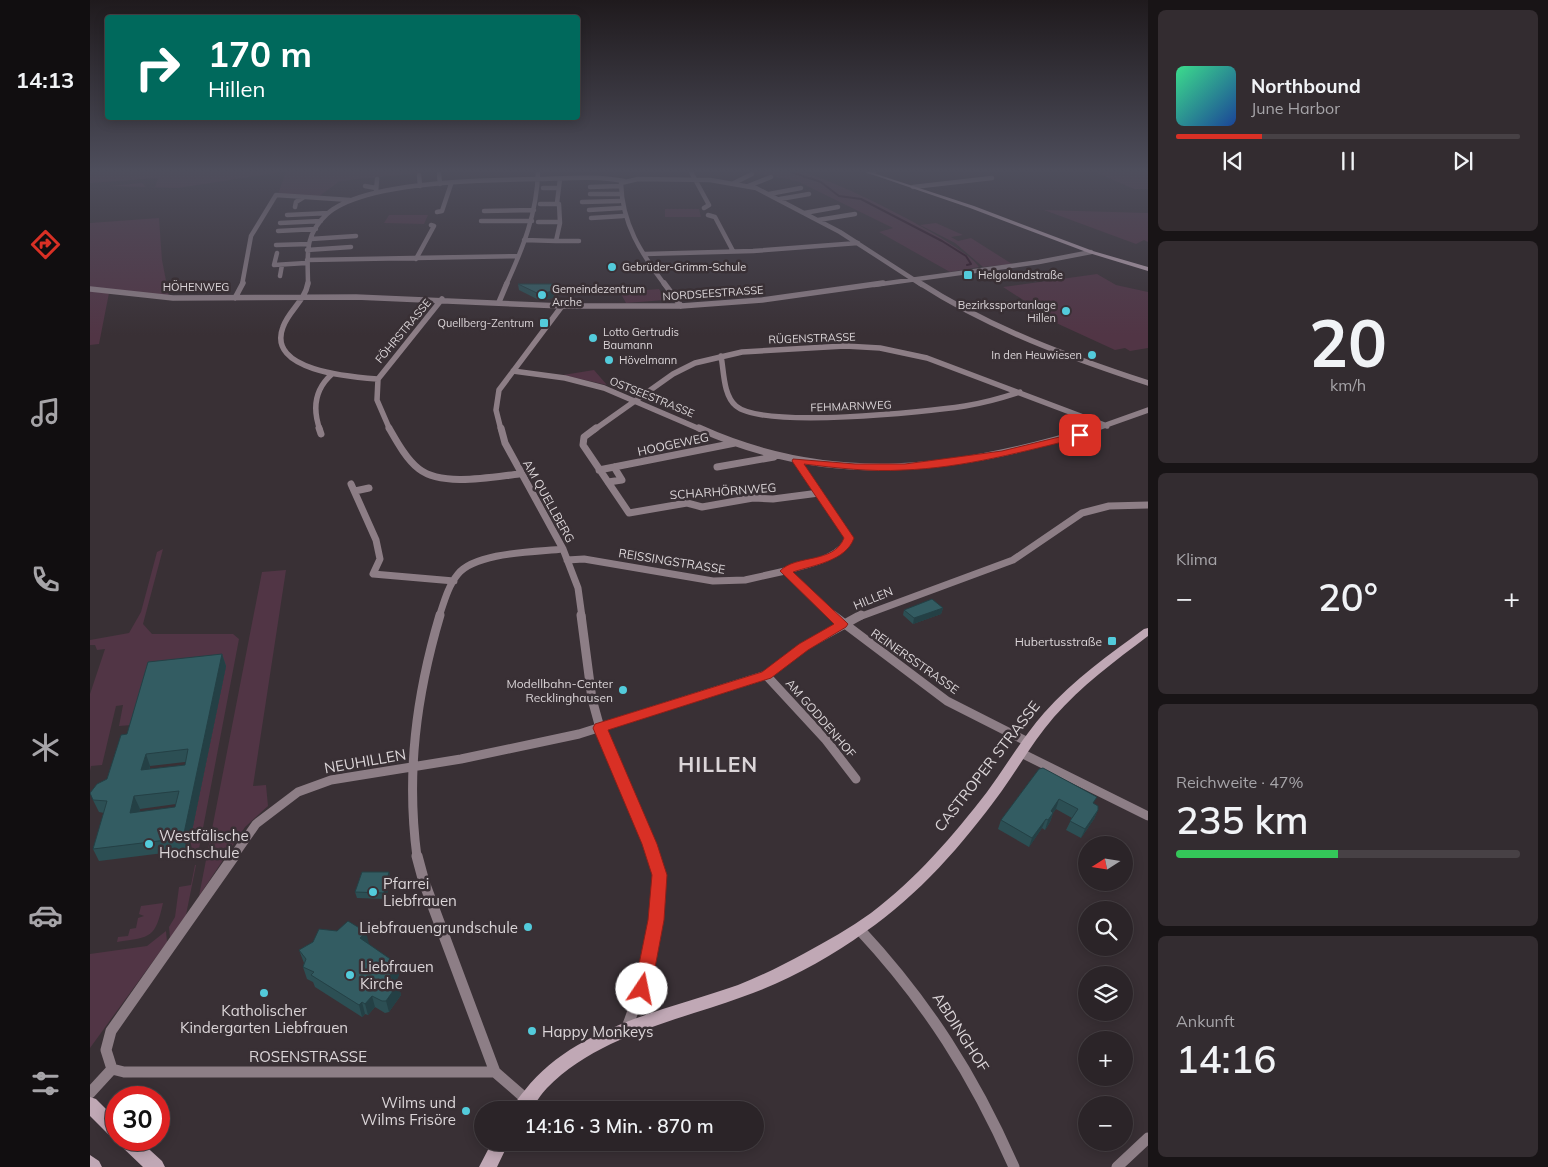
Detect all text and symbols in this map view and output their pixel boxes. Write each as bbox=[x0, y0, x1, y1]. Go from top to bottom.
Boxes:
text: 170 m bbox=[208, 32, 312, 76]
icon: right bbox=[125, 35, 190, 100]
text: 14:13 bbox=[16, 66, 74, 94]
text: Northbound bbox=[1251, 74, 1361, 98]
text: Hillen bbox=[208, 75, 265, 103]
text: June Harbor bbox=[1251, 98, 1340, 118]
icon: previous bbox=[1219, 147, 1247, 175]
icon: pause bbox=[1334, 147, 1362, 175]
icon: next bbox=[1449, 147, 1477, 175]
icon: directions bbox=[28, 227, 63, 262]
place label: Gebrüder-Grimm-Schule bbox=[622, 260, 746, 274]
marker: Gebrüder-Grimm-Schule bbox=[606, 261, 618, 273]
place label: Helgolandstraße bbox=[978, 268, 1063, 282]
marker: Helgolandstraße bbox=[962, 269, 974, 281]
street label: HÖHENWEG bbox=[163, 280, 229, 294]
place label: Gemeindezentrum Arche bbox=[552, 282, 645, 309]
street label: NORDSEESTRASSE bbox=[662, 282, 764, 304]
marker: Gemeindezentrum Arche bbox=[536, 289, 548, 301]
street label: FÖHRSTRASSE bbox=[372, 296, 434, 366]
place label: Bezirkssportanlage Hillen bbox=[958, 298, 1056, 325]
text: 20 bbox=[1309, 302, 1387, 383]
marker: Bezirkssportanlage Hillen bbox=[1060, 305, 1072, 317]
place label: Quellberg-Zentrum bbox=[437, 316, 534, 330]
marker: Quellberg-Zentrum bbox=[538, 317, 550, 329]
place label: Lotto Gertrudis Baumann bbox=[603, 325, 679, 352]
street label: RÜGENSTRASSE bbox=[768, 329, 856, 347]
marker: Lotto Gertrudis Baumann bbox=[587, 332, 599, 344]
place label: In den Heuwiesen bbox=[991, 348, 1082, 362]
marker: In den Heuwiesen bbox=[1086, 349, 1098, 361]
place label: Hövelmann bbox=[619, 353, 677, 367]
marker: Hövelmann bbox=[603, 354, 615, 366]
street label: OSTSEESTRASSE bbox=[608, 374, 696, 420]
text: km/h bbox=[1330, 375, 1366, 395]
icon: music bbox=[28, 395, 63, 430]
street label: FEHMARNWEG bbox=[810, 398, 892, 414]
pin bbox=[1059, 414, 1101, 456]
icon: arrive bbox=[1066, 421, 1094, 449]
street label: HOOGEWEG bbox=[636, 429, 710, 459]
street label: AM QUELLBERG bbox=[520, 457, 578, 545]
street label: SCHARHÖRNWEG bbox=[669, 480, 777, 502]
street label: REISSINGSTRASSE bbox=[618, 545, 726, 577]
text: Klima bbox=[1176, 549, 1217, 569]
icon: phone bbox=[28, 562, 63, 597]
text: 20° bbox=[1318, 573, 1378, 621]
text: − bbox=[1176, 580, 1193, 615]
text: + bbox=[1503, 580, 1520, 615]
street label: HILLEN bbox=[851, 583, 895, 613]
street label: REINERSSTRASSE bbox=[868, 625, 962, 697]
place label: Hubertusstraße bbox=[1015, 634, 1102, 649]
marker: Hubertusstraße bbox=[1106, 635, 1118, 647]
place label: Modellbahn-Center Recklinghausen bbox=[506, 676, 614, 705]
street label: AM GODDENHOF bbox=[783, 676, 859, 761]
marker: Modellbahn-Center Recklinghausen bbox=[617, 684, 629, 696]
street label: CASTROPER STRASSE bbox=[930, 697, 1044, 835]
icon: climate bbox=[28, 730, 63, 765]
street label: NEUHILLEN bbox=[323, 744, 407, 778]
district label: HILLEN bbox=[678, 751, 758, 777]
text: Reichweite · 47% bbox=[1176, 772, 1303, 792]
text: 235 km bbox=[1176, 796, 1309, 844]
place label: Westfälische Hochschule bbox=[159, 826, 249, 862]
north arrow bbox=[1078, 836, 1132, 891]
map controls bbox=[1078, 836, 1133, 1151]
marker: Westfälische Hochschule bbox=[143, 838, 155, 850]
place label: Pfarrei Liebfrauen bbox=[383, 874, 457, 910]
marker: Pfarrei Liebfrauen bbox=[367, 886, 379, 898]
icon: car bbox=[28, 898, 63, 933]
button: search bbox=[1078, 901, 1133, 956]
place label: Liebfrauengrundschule bbox=[359, 918, 518, 937]
marker: Liebfrauengrundschule bbox=[522, 921, 534, 933]
place label: Liebfrauen Kirche bbox=[360, 957, 434, 993]
position arrow bbox=[615, 962, 667, 1014]
button: layers bbox=[1078, 966, 1133, 1021]
marker: Liebfrauen Kirche bbox=[344, 969, 356, 981]
marker: Katholischer Kindergarten Liebfrauen bbox=[258, 987, 270, 999]
street label: ABDINGHOF bbox=[929, 989, 993, 1075]
place label: Katholischer Kindergarten Liebfrauen bbox=[180, 1001, 348, 1037]
text: Ankunft bbox=[1176, 1011, 1235, 1031]
place label: Happy Monkeys bbox=[542, 1022, 653, 1041]
marker: Happy Monkeys bbox=[526, 1025, 538, 1037]
button: + bbox=[1078, 1031, 1133, 1086]
text: 14:16 bbox=[1176, 1035, 1276, 1083]
street label: ROSENSTRASSE bbox=[249, 1047, 367, 1066]
icon: filters bbox=[28, 1066, 63, 1101]
speed limit sign: 30 bbox=[105, 1086, 170, 1151]
place label: Wilms und Wilms Frisöre bbox=[361, 1093, 456, 1129]
button: − bbox=[1078, 1096, 1133, 1151]
marker: Wilms und Wilms Frisöre bbox=[460, 1105, 472, 1117]
text: 14:16 · 3 Min. · 870 m bbox=[524, 1114, 714, 1138]

